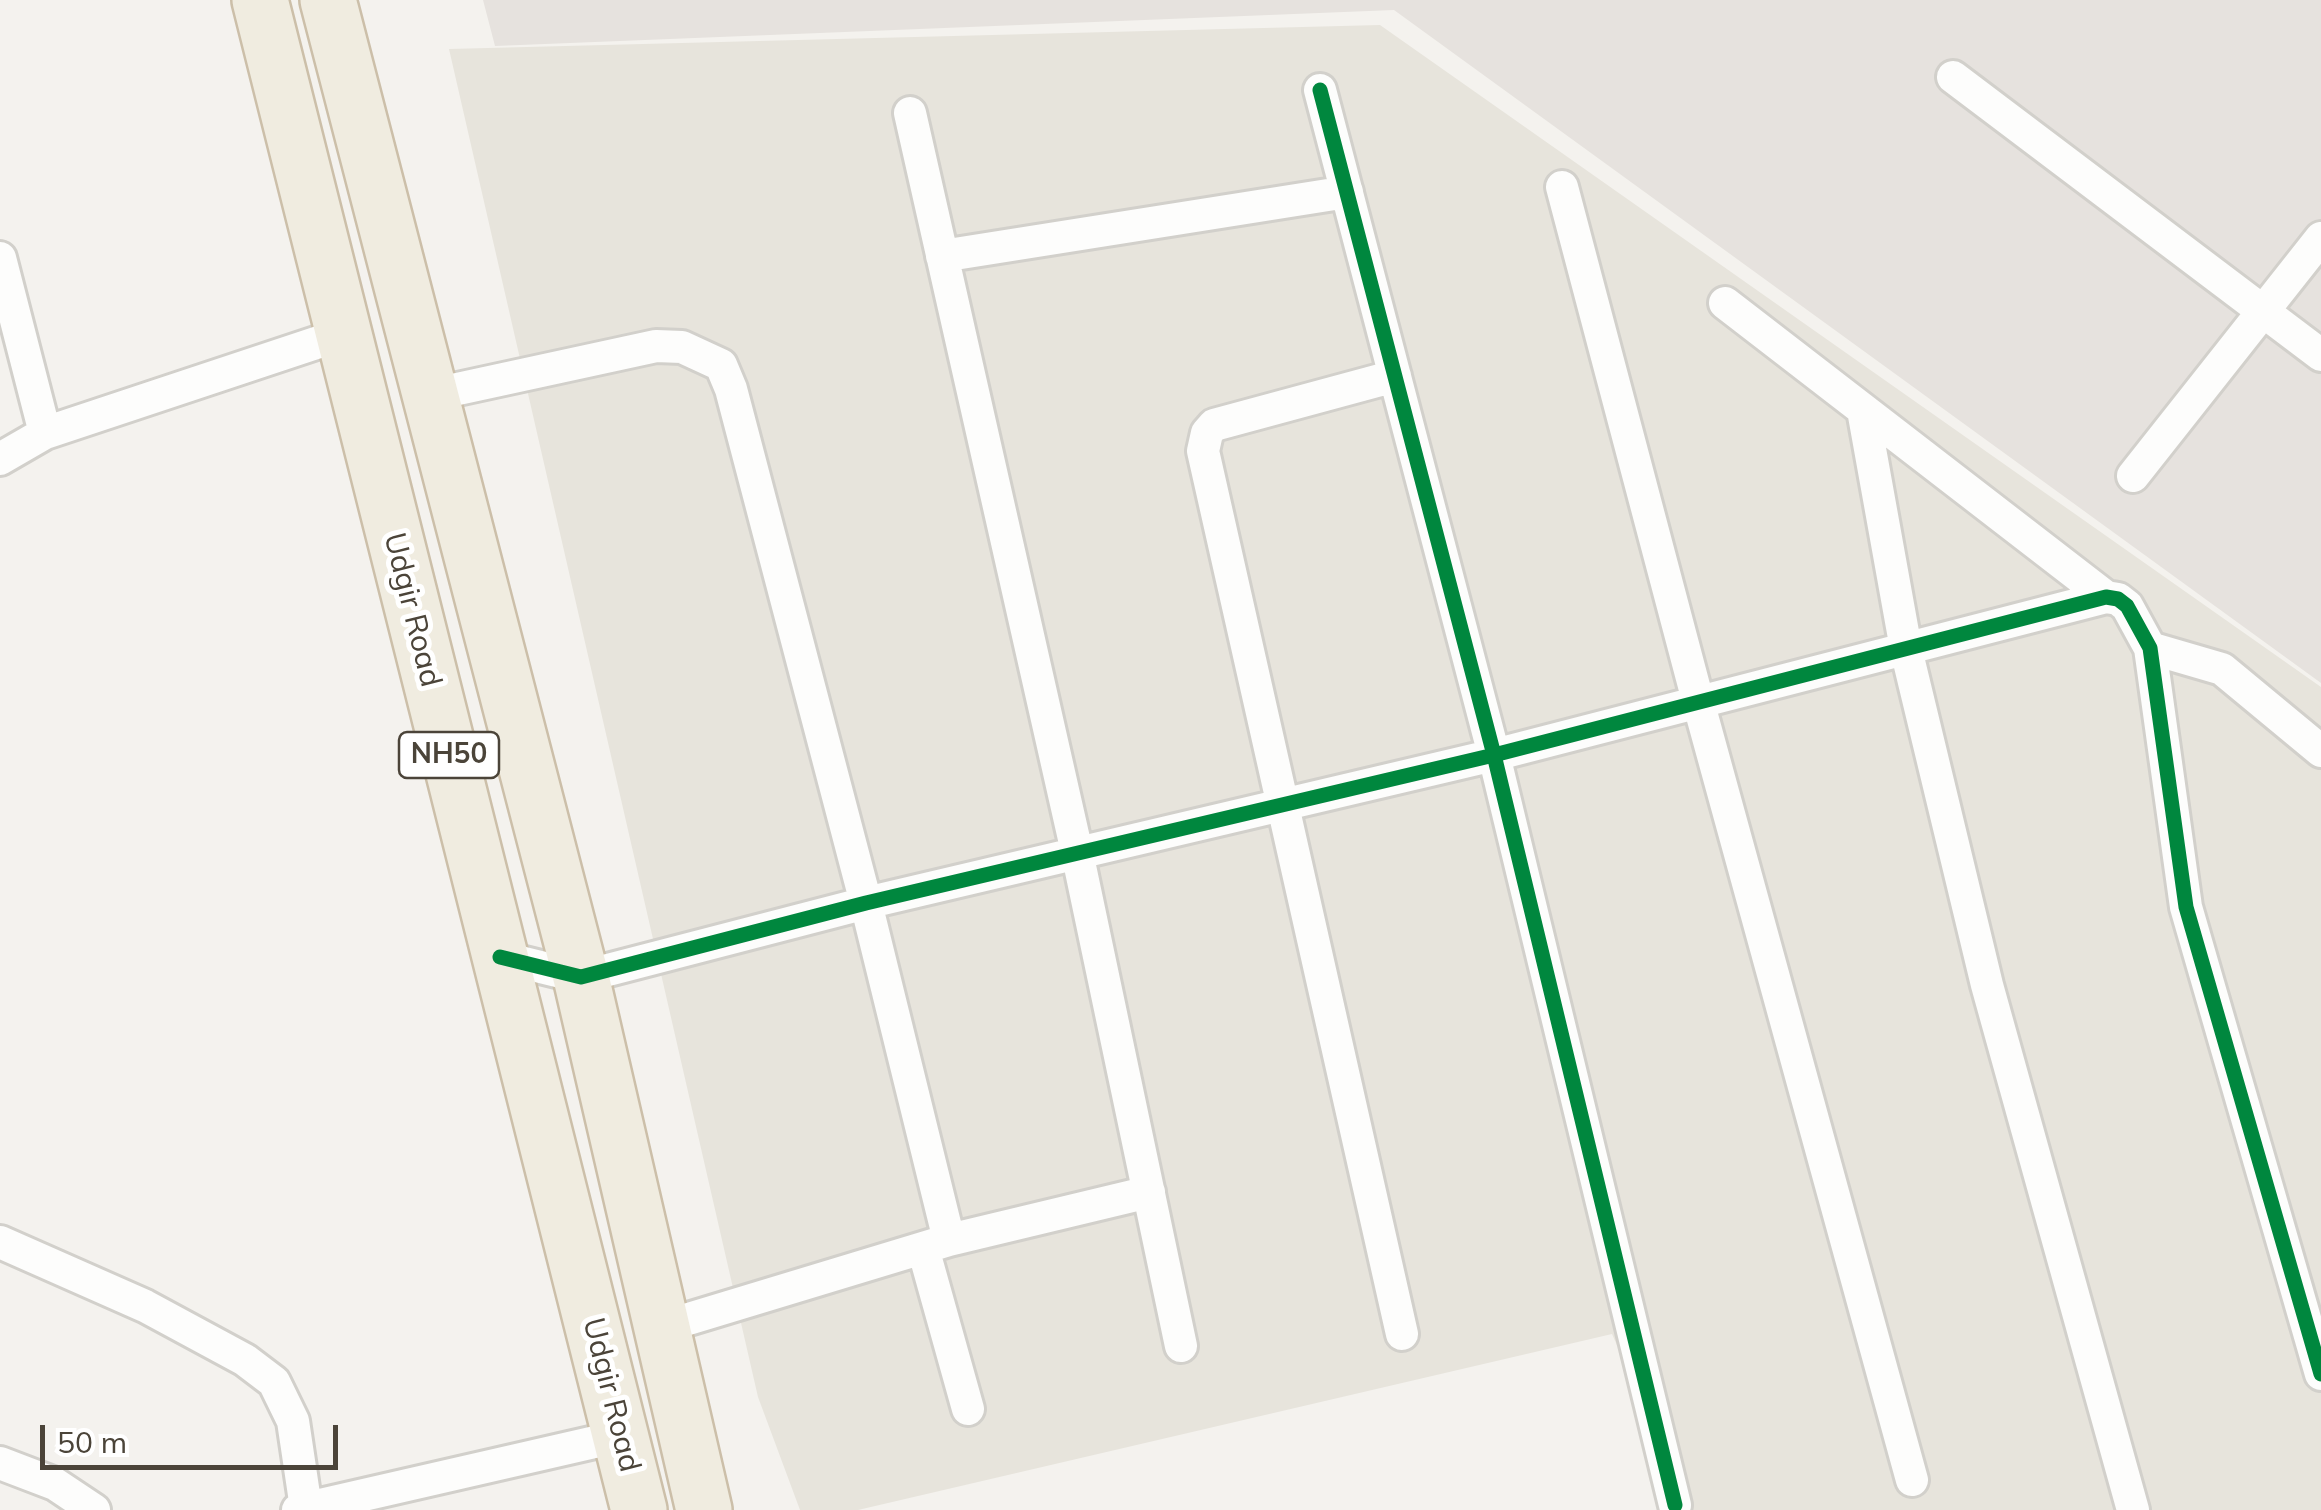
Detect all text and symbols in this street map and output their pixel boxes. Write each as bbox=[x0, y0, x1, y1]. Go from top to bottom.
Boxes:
street label: Udgir Road bbox=[375, 529, 449, 691]
road number: NH50 bbox=[399, 732, 499, 778]
street label: Udgir Road bbox=[574, 1314, 648, 1476]
scale bar bbox=[45, 1405, 342, 1467]
text: 50 m bbox=[57, 1423, 127, 1461]

